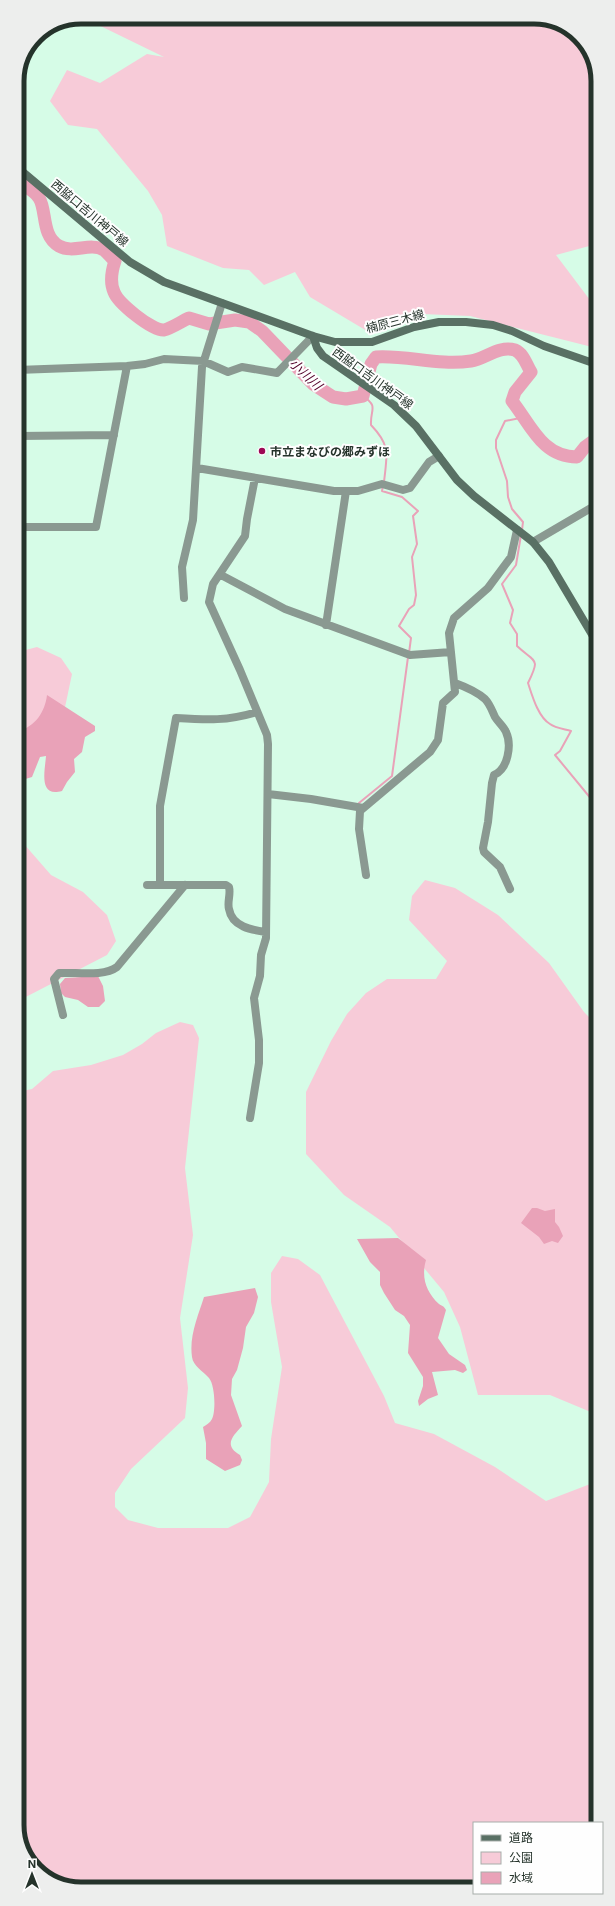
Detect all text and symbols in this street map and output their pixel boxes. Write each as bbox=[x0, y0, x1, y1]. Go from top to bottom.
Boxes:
street label: 西脇口吉川神戸線 bbox=[48, 176, 132, 250]
street label: 楠原三木線 bbox=[364, 306, 426, 336]
street label: 西脇口吉川神戸線 bbox=[330, 344, 416, 412]
water label: 小川川 bbox=[286, 355, 327, 395]
place label: 市立まなびの郷みずほ bbox=[270, 444, 390, 459]
marker: 市立まなびの郷みずほ bbox=[257, 446, 267, 456]
legend bbox=[473, 1822, 603, 1894]
text: 道路 bbox=[509, 1830, 533, 1845]
text: 公園 bbox=[509, 1850, 533, 1865]
north arrow bbox=[12, 1854, 52, 1894]
text: N bbox=[28, 1857, 36, 1871]
text: 水域 bbox=[509, 1870, 533, 1885]

